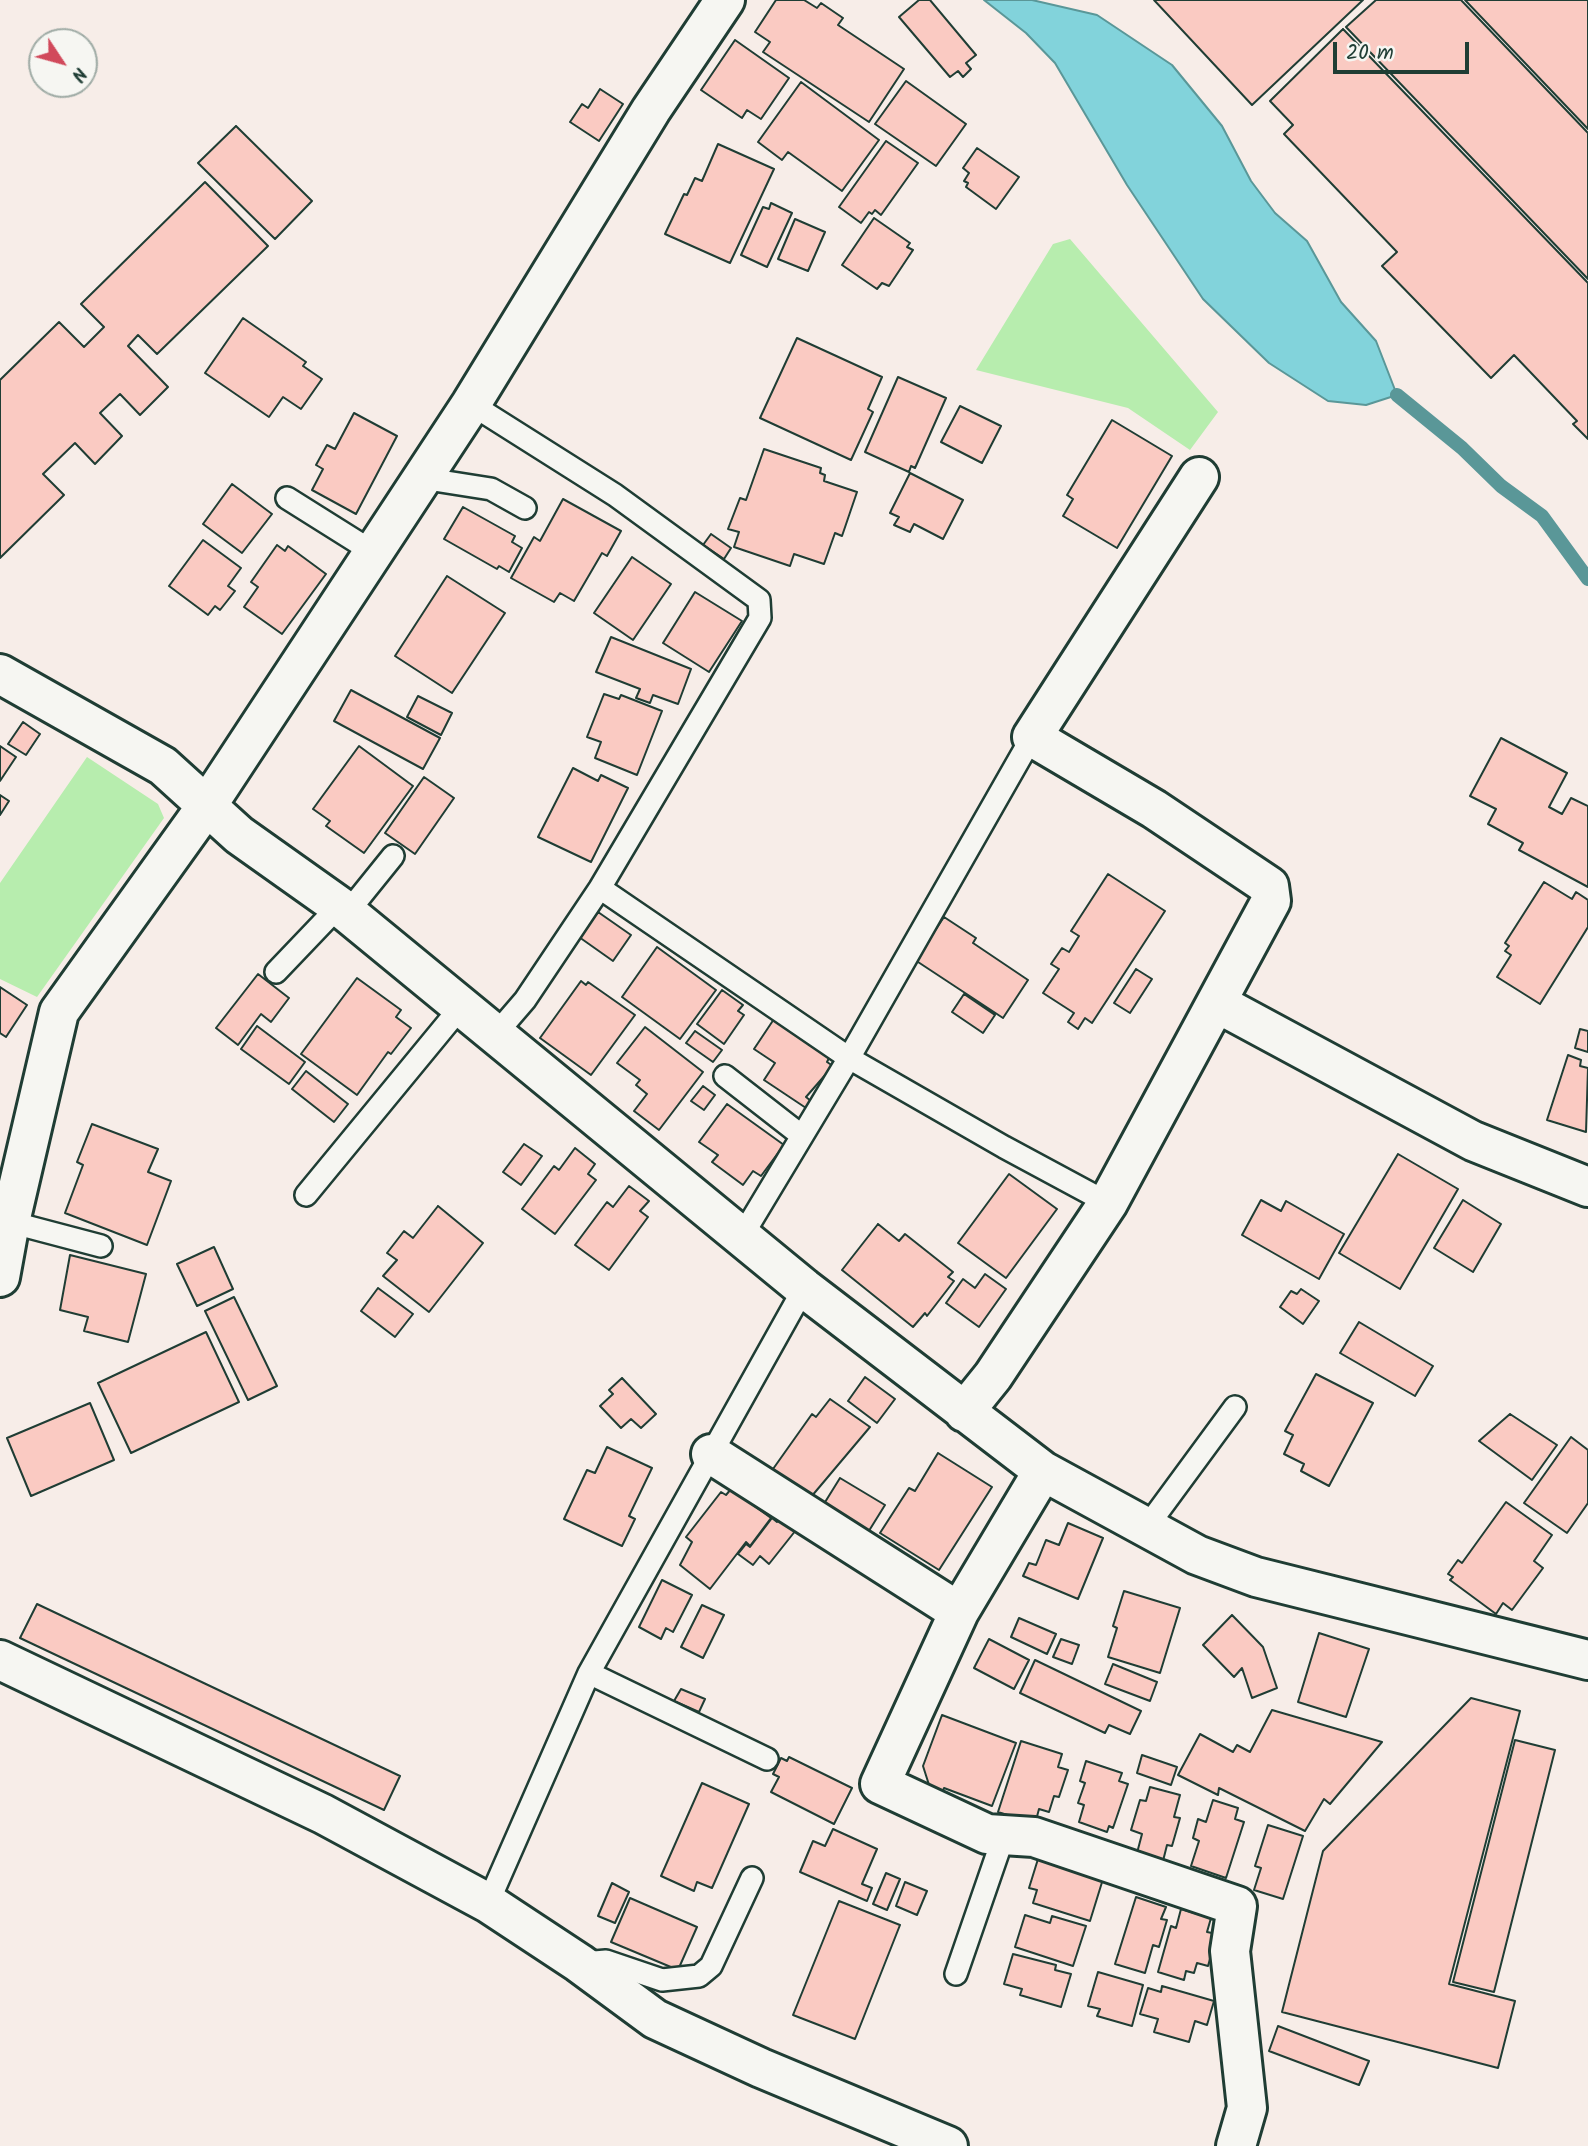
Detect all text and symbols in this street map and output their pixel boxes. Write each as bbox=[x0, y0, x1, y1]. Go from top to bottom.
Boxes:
north arrow bbox=[28, 28, 98, 98]
scale bar bbox=[1336, 28, 1472, 72]
text: 20 m bbox=[1346, 37, 1394, 70]
text: N bbox=[63, 60, 94, 88]

